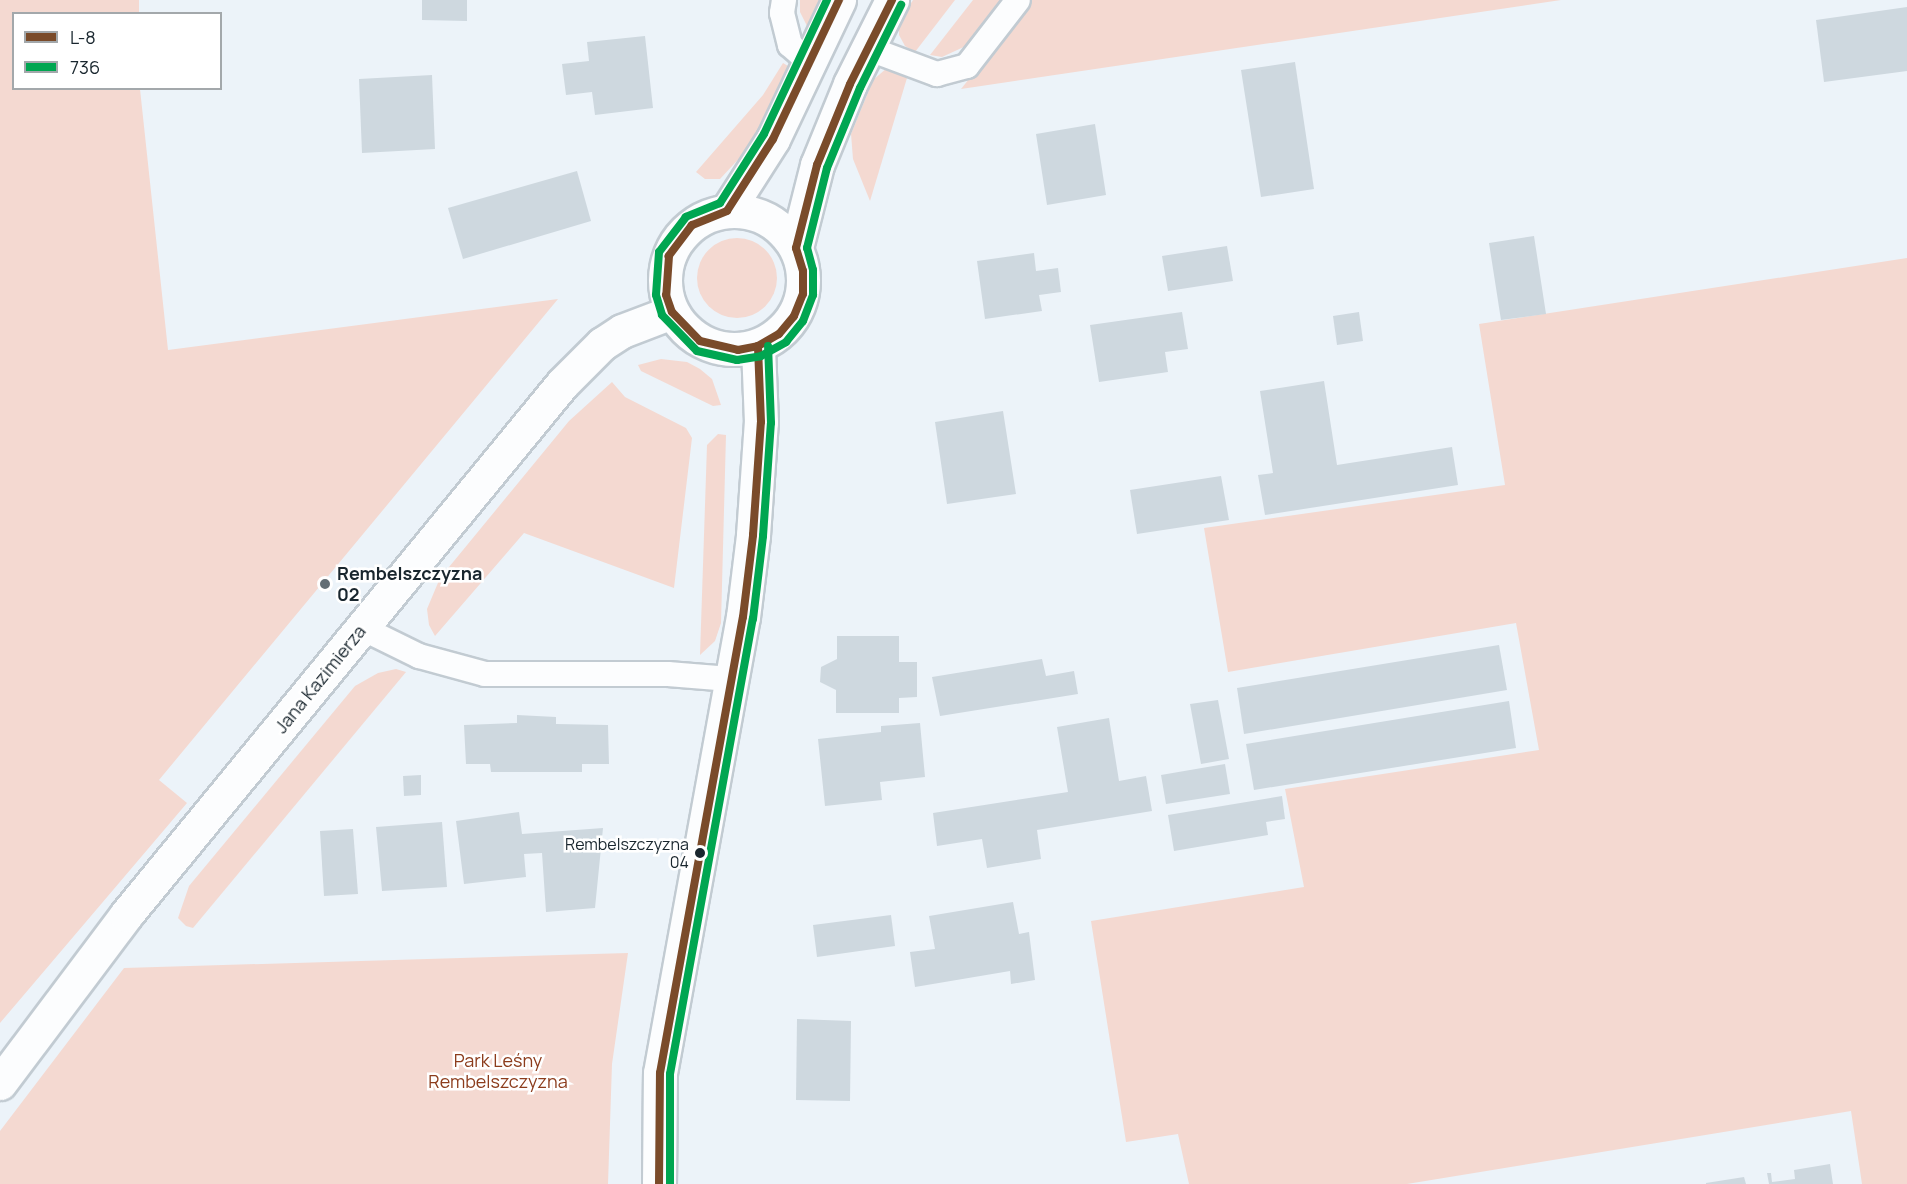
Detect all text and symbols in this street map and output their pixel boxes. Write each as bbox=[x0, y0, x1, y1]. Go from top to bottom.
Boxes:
legend bbox=[12, 12, 222, 90]
text: L-8 bbox=[70, 25, 96, 49]
text: 736 bbox=[70, 55, 100, 79]
place label: Rembelszczyzna 02 bbox=[337, 563, 482, 606]
marker: Rembelszczyzna 02 bbox=[318, 577, 332, 591]
street label: Jana Kazimierza bbox=[270, 621, 370, 737]
place label: Rembelszczyzna 04 bbox=[565, 834, 689, 872]
marker: Rembelszczyzna 04 bbox=[694, 847, 706, 859]
park label: Park Leśny Rembelszczyzna bbox=[428, 1050, 568, 1092]

